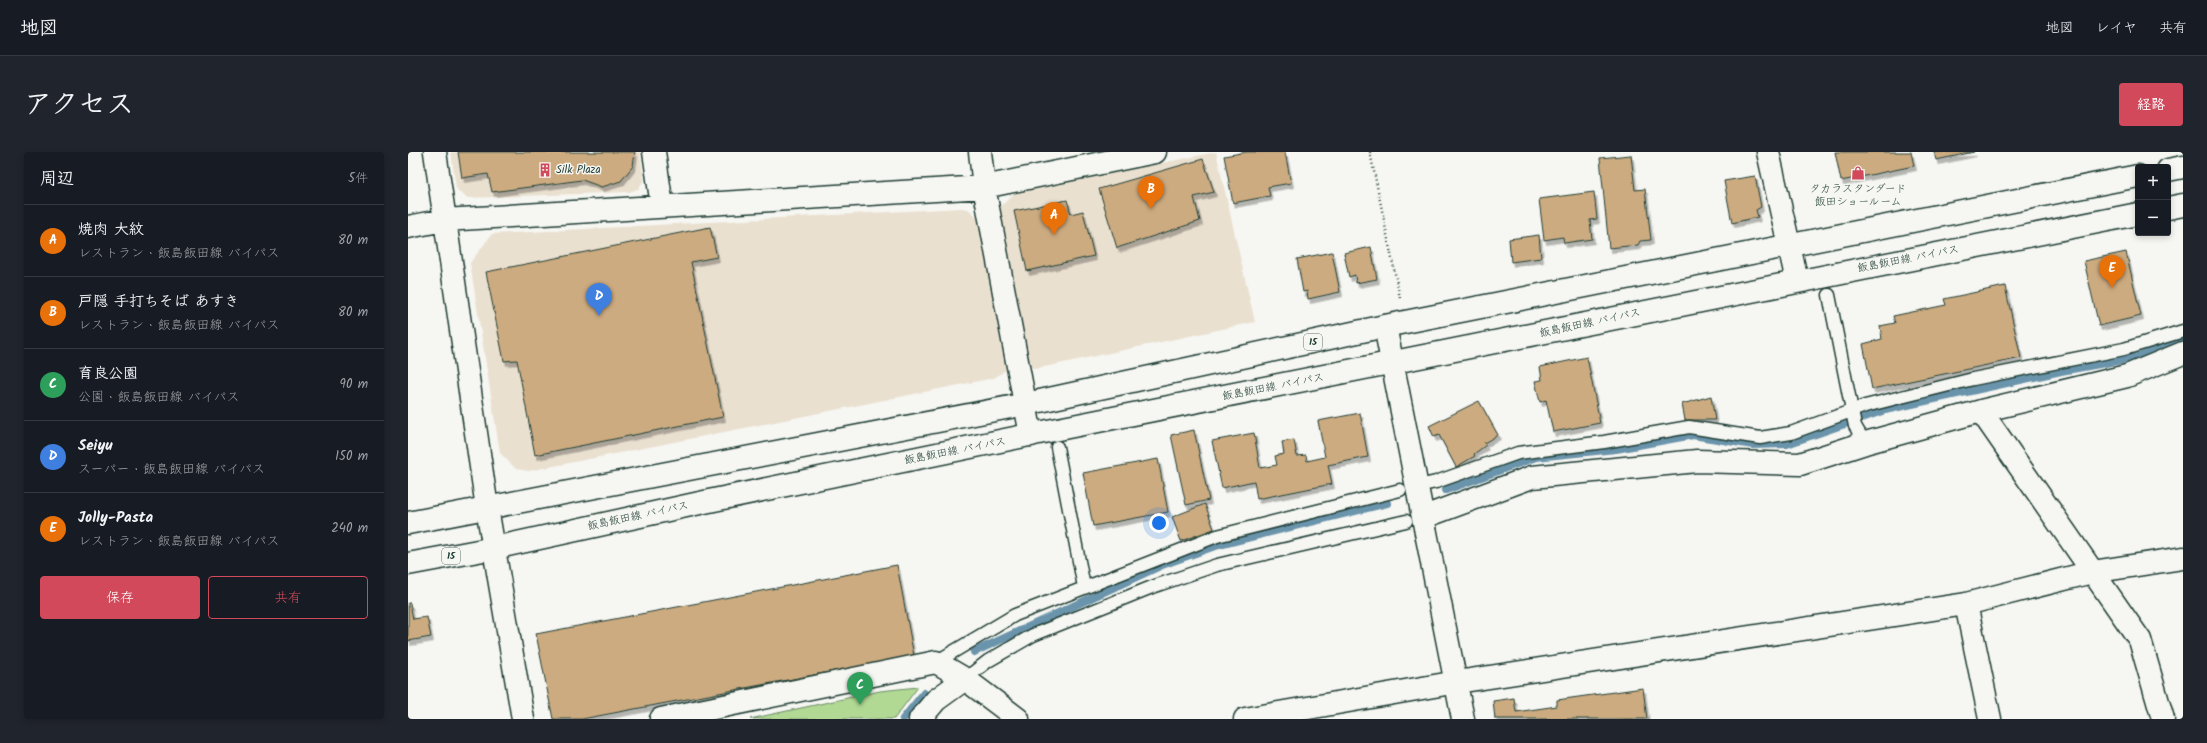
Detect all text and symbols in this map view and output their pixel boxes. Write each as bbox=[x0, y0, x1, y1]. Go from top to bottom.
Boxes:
text: 地図 bbox=[20, 14, 58, 44]
text: 地図 bbox=[2046, 17, 2074, 39]
text: レイヤ bbox=[2096, 17, 2137, 39]
text: 共有 bbox=[2159, 17, 2187, 39]
text: アクセス bbox=[24, 83, 134, 128]
button: 経路 bbox=[2119, 83, 2183, 126]
place label: Silk Plaza bbox=[556, 161, 601, 179]
building icon: Silk Plaza bbox=[537, 162, 553, 178]
map controls bbox=[2135, 164, 2171, 236]
button: + bbox=[2135, 164, 2171, 200]
shop icon: タカラスタンダード 飯田ショールーム bbox=[1850, 165, 1866, 181]
text: 周辺 bbox=[40, 166, 74, 193]
text: 5件 bbox=[348, 168, 368, 189]
pin: B bbox=[1138, 176, 1164, 209]
place label: タカラスタンダード 飯田ショールーム bbox=[1809, 180, 1907, 211]
button: − bbox=[2135, 200, 2171, 236]
pin: A bbox=[1041, 202, 1067, 235]
text: 焼肉 大紋 bbox=[78, 218, 144, 242]
text: A bbox=[49, 230, 57, 251]
text: 80 m bbox=[338, 230, 368, 251]
street label: 飯島飯田線 バイパス bbox=[1856, 240, 1960, 278]
text: レストラン · 飯島飯田線 バイパス bbox=[78, 243, 280, 264]
pin: E bbox=[2099, 255, 2125, 288]
pin: D bbox=[586, 283, 612, 316]
text: 戸隠 手打ちそば あすき bbox=[78, 290, 240, 314]
text: B bbox=[49, 302, 57, 323]
text: 80 m bbox=[338, 302, 368, 323]
street label: 飯島飯田線 バイパス bbox=[1538, 303, 1642, 343]
text: レストラン · 飯島飯田線 バイパス bbox=[78, 315, 280, 336]
road number: 15 bbox=[1304, 334, 1322, 350]
text: 育良公園 bbox=[78, 362, 138, 386]
street label: 飯島飯田線 バイパス bbox=[1221, 368, 1325, 406]
text: C bbox=[49, 374, 57, 395]
text: 90 m bbox=[340, 374, 368, 395]
text: 公園 · 飯島飯田線 バイパス bbox=[78, 387, 239, 408]
street label: 飯島飯田線 バイパス bbox=[903, 432, 1007, 470]
text: Seiyu bbox=[78, 434, 113, 458]
text: D bbox=[49, 446, 57, 467]
text: 150 m bbox=[335, 446, 368, 467]
text: スーパー · 飯島飯田線 バイパス bbox=[78, 459, 265, 480]
street label: 飯島飯田線 バイパス bbox=[586, 496, 690, 536]
text: Jolly-Pasta bbox=[78, 506, 153, 530]
your location bbox=[1149, 513, 1169, 533]
text: E bbox=[49, 518, 57, 539]
text: 240 m bbox=[331, 518, 368, 539]
text: レストラン · 飯島飯田線 バイパス bbox=[78, 531, 280, 552]
road number: 15 bbox=[442, 548, 460, 564]
button: 保存 bbox=[40, 576, 200, 619]
button: 共有 bbox=[208, 576, 368, 619]
pin: C bbox=[847, 672, 873, 705]

